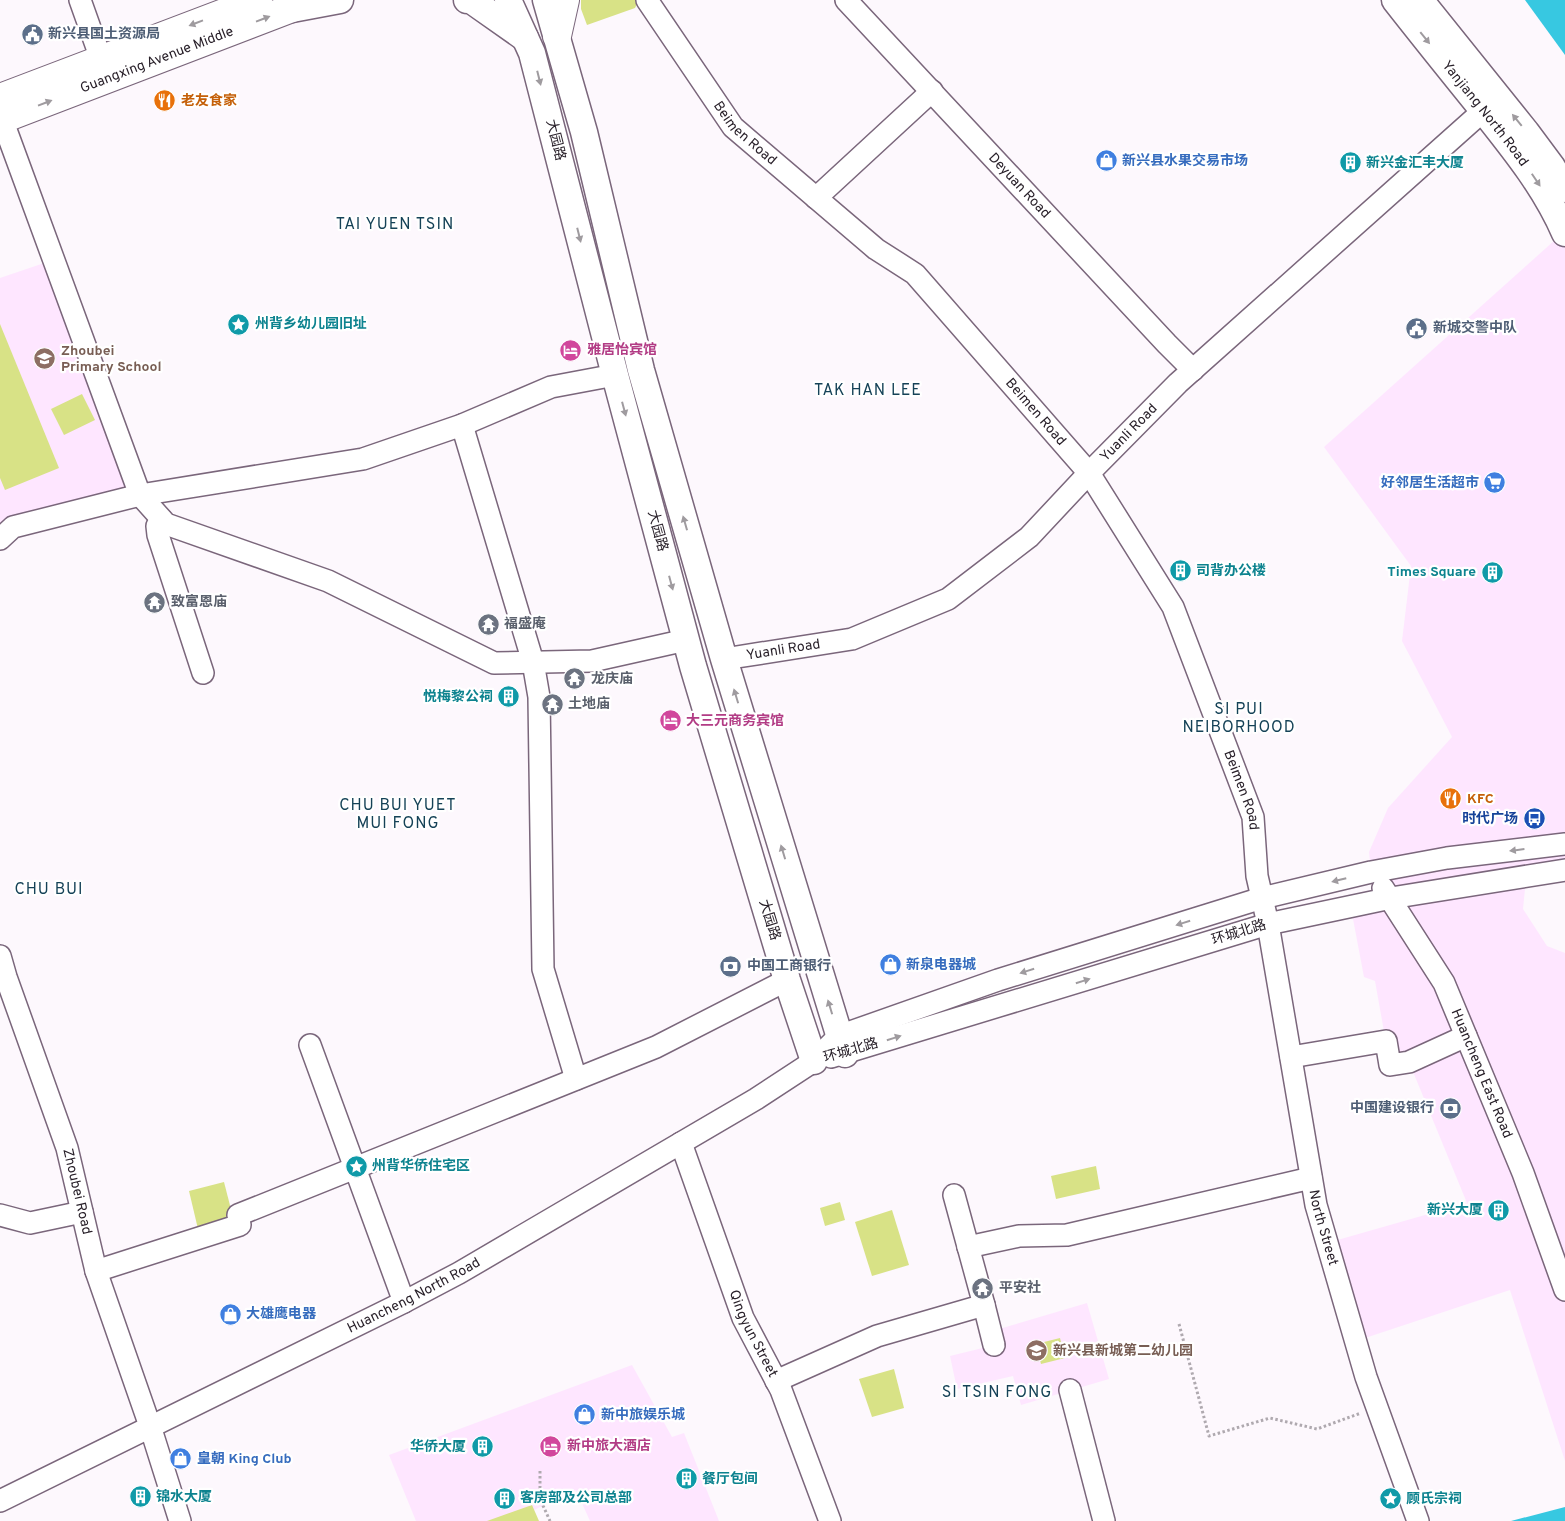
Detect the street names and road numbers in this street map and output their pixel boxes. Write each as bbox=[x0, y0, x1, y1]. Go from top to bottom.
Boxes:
street label: Guangxing Avenue Middle bbox=[78, 23, 236, 97]
street label: Yanjiang North Road bbox=[1438, 57, 1532, 170]
street label: Beimen Road bbox=[710, 98, 780, 169]
street label: 大园路 bbox=[542, 118, 568, 162]
street label: Deyuan Road bbox=[985, 149, 1054, 222]
street label: Beimen Road bbox=[1002, 375, 1070, 449]
street label: Yuanli Road bbox=[1097, 400, 1161, 465]
street label: 大园路 bbox=[643, 509, 671, 553]
street label: Yuanli Road bbox=[745, 636, 821, 664]
street label: Beimen Road bbox=[1220, 748, 1262, 831]
street label: 大园路 bbox=[755, 897, 783, 943]
street label: 环城北路 bbox=[1209, 916, 1268, 949]
street label: Huancheng East Road bbox=[1447, 1006, 1516, 1141]
street label: 环城北路 bbox=[821, 1034, 880, 1067]
street label: Zhoubei Road bbox=[59, 1147, 96, 1236]
street label: North Street bbox=[1305, 1188, 1342, 1268]
street label: Huancheng North Road bbox=[345, 1254, 483, 1337]
street label: Qingyun Street bbox=[725, 1288, 781, 1380]

